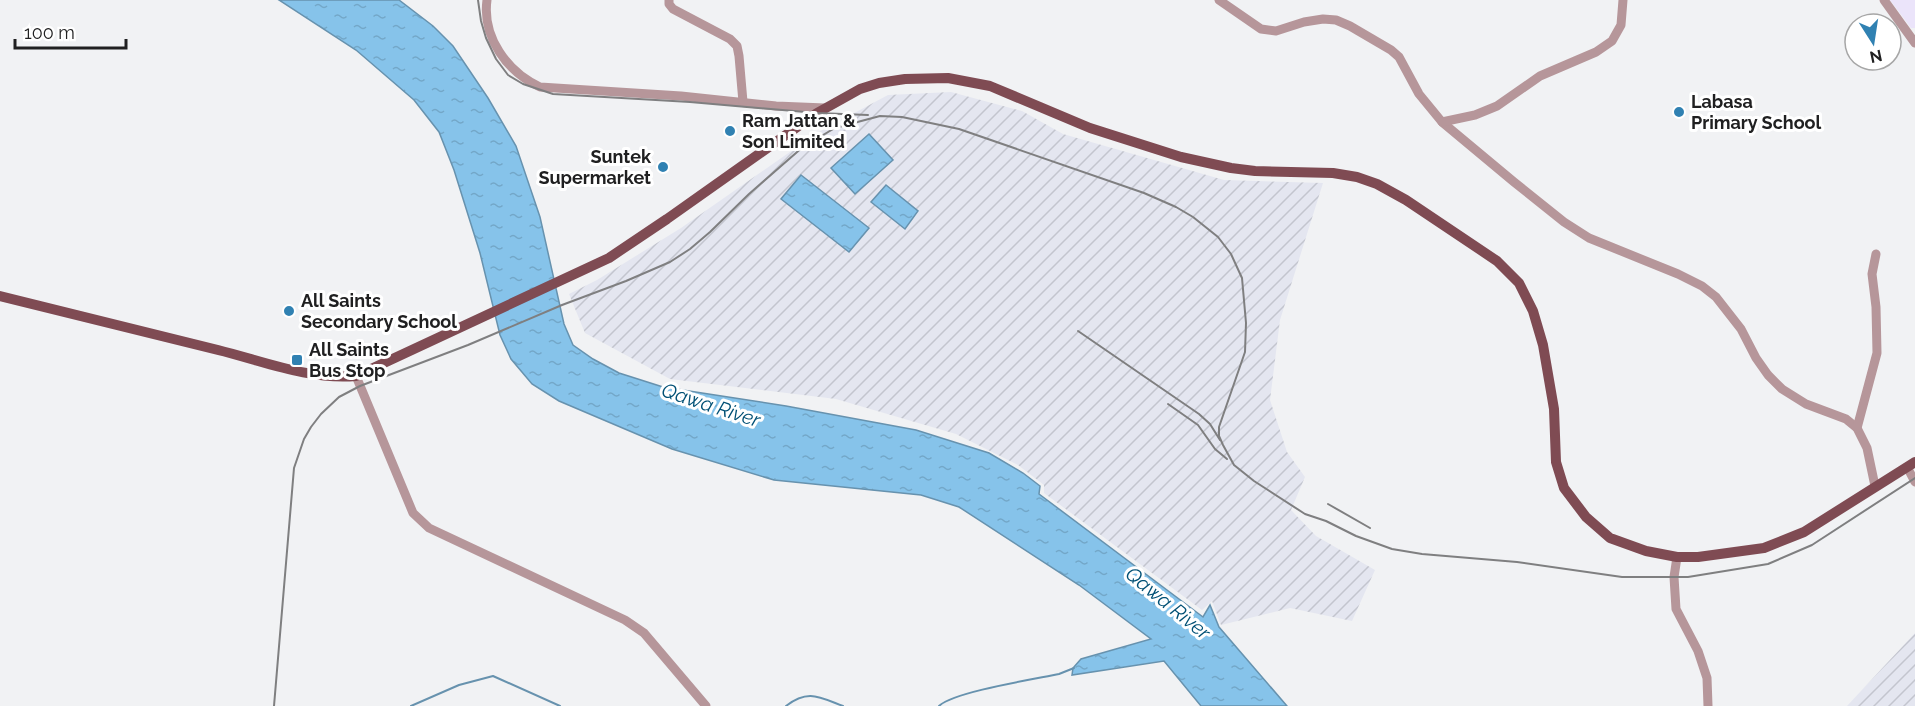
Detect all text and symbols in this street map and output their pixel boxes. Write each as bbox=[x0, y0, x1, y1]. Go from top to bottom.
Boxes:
scale bar bbox=[15, 12, 126, 50]
north arrow bbox=[1843, 12, 1903, 72]
text: 100 m bbox=[24, 22, 75, 43]
text: N bbox=[1868, 46, 1884, 67]
place label: Labasa Primary School bbox=[1691, 91, 1821, 133]
marker: Labasa Primary School bbox=[1672, 105, 1686, 119]
place label: Ram Jattan & Son Limited bbox=[742, 110, 856, 152]
marker: Ram Jattan & Son Limited bbox=[723, 124, 737, 138]
place label: Suntek Supermarket bbox=[539, 146, 652, 188]
marker: Suntek Supermarket bbox=[656, 160, 670, 174]
place label: All Saints Secondary School bbox=[301, 290, 457, 332]
marker: All Saints Secondary School bbox=[282, 304, 296, 318]
place label: All Saints Bus Stop bbox=[309, 339, 389, 381]
marker: All Saints Bus Stop bbox=[290, 353, 304, 367]
water label: Qawa River bbox=[659, 378, 764, 433]
water label: Qawa River bbox=[1121, 562, 1216, 645]

